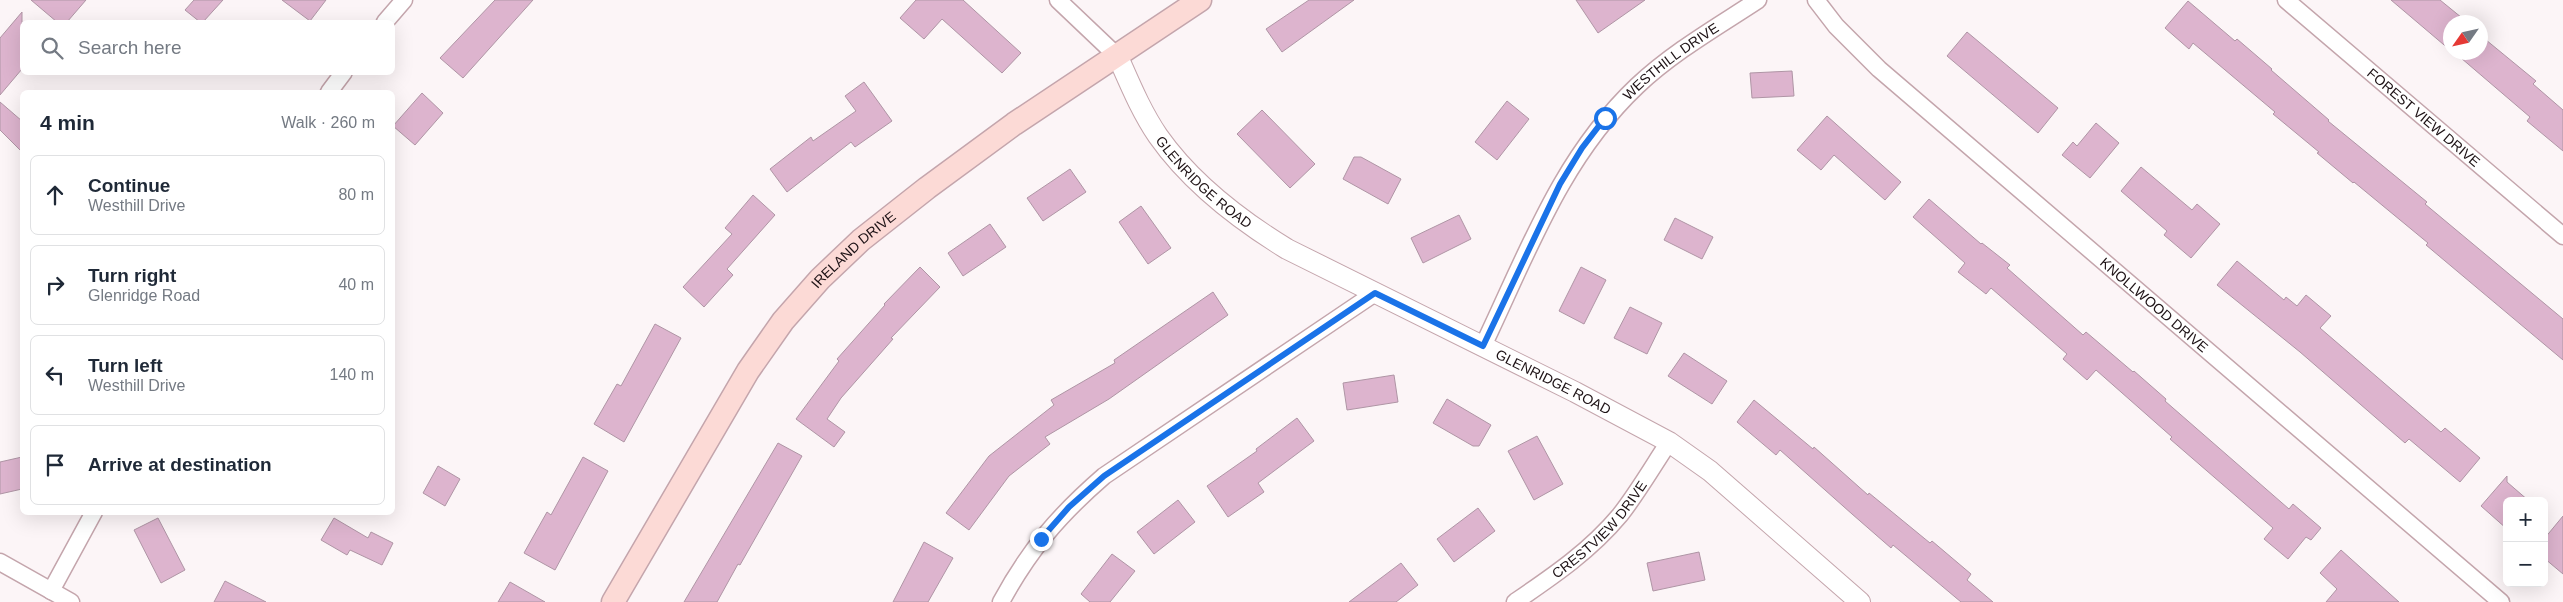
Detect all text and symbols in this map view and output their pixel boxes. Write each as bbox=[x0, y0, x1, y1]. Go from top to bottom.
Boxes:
north arrow bbox=[2443, 15, 2488, 60]
search box bbox=[20, 20, 395, 75]
street label: WESTHILL DRIVE bbox=[1620, 20, 1721, 103]
icon: search bbox=[38, 34, 66, 62]
text: Search here bbox=[78, 37, 182, 58]
street label: FOREST VIEW DRIVE bbox=[2364, 65, 2483, 170]
route start bbox=[1594, 107, 1617, 130]
text: 4 min bbox=[40, 111, 95, 134]
text: Walk · 260 m bbox=[281, 114, 375, 131]
street label: GLENRIDGE ROAD bbox=[1153, 133, 1255, 231]
text: Continue bbox=[88, 175, 170, 196]
icon: ahead bbox=[41, 181, 69, 209]
text: 80 m bbox=[338, 186, 374, 203]
text: Westhill Drive bbox=[88, 197, 186, 214]
street label: IRELAND DRIVE bbox=[808, 208, 899, 291]
street label: KNOLLWOOD DRIVE bbox=[2097, 254, 2211, 355]
text: Turn right bbox=[88, 265, 176, 286]
icon: right bbox=[41, 271, 69, 299]
text: 40 m bbox=[338, 276, 374, 293]
text: Glenridge Road bbox=[88, 287, 200, 304]
street label: GLENRIDGE ROAD bbox=[1493, 346, 1614, 418]
text: Turn left bbox=[88, 355, 163, 376]
icon: left bbox=[41, 361, 69, 389]
text: 140 m bbox=[330, 366, 374, 383]
text: Westhill Drive bbox=[88, 377, 186, 394]
icon: arrive bbox=[41, 451, 69, 479]
text: Arrive at destination bbox=[88, 454, 272, 475]
street label: CRESTVIEW DRIVE bbox=[1549, 478, 1650, 582]
map controls bbox=[2503, 497, 2548, 587]
button: + bbox=[2503, 497, 2548, 542]
route end bbox=[1030, 528, 1053, 551]
button: − bbox=[2503, 542, 2548, 587]

